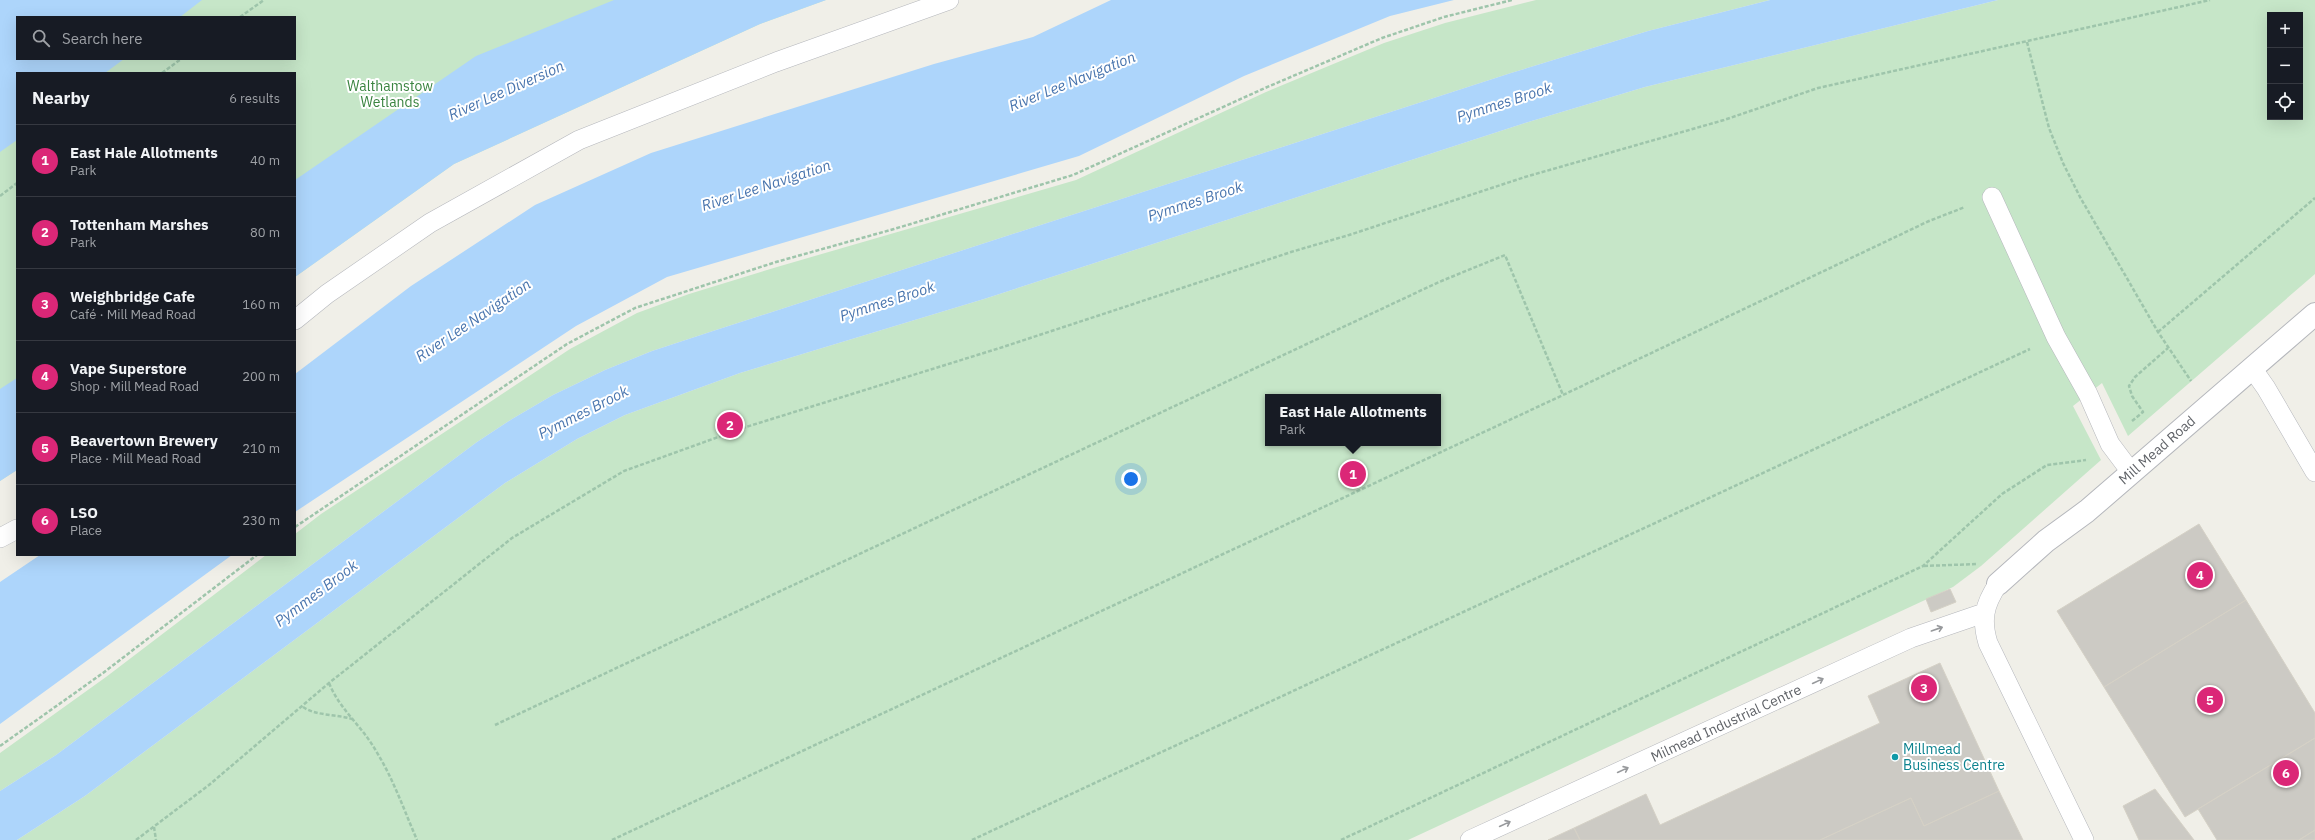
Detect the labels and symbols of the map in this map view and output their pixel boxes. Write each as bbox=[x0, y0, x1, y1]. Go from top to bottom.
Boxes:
water label: River Lee Navigation bbox=[1006, 47, 1138, 115]
water label: River Lee Diversion bbox=[445, 56, 567, 124]
park label: Walthamstow Wetlands bbox=[347, 77, 433, 111]
water label: Pymmes Brook bbox=[1454, 78, 1554, 126]
water label: River Lee Navigation bbox=[699, 155, 833, 215]
water label: Pymmes Brook bbox=[1145, 177, 1245, 225]
water label: River Lee Navigation bbox=[412, 274, 534, 366]
water label: Pymmes Brook bbox=[837, 277, 937, 325]
water label: Pymmes Brook bbox=[535, 381, 632, 443]
pin: 2 bbox=[717, 410, 743, 440]
street label: Mill Mead Road bbox=[2115, 412, 2199, 488]
pin: 1 bbox=[1340, 459, 1366, 489]
your location bbox=[1121, 469, 1141, 489]
water label: Pymmes Brook bbox=[271, 556, 361, 630]
pin: 4 bbox=[2187, 560, 2213, 590]
one-way arrow bbox=[1930, 625, 1943, 632]
pin: 3 bbox=[1911, 673, 1937, 703]
one-way arrow bbox=[1811, 677, 1823, 684]
street label: Milmead Industrial Centre bbox=[1648, 680, 1804, 766]
pin: 5 bbox=[2197, 685, 2223, 715]
place label: Millmead Business Centre bbox=[1903, 740, 2005, 774]
marker: Millmead Business Centre bbox=[1890, 752, 1900, 762]
pin: 6 bbox=[2273, 758, 2299, 788]
one-way arrow bbox=[1617, 766, 1629, 773]
one-way arrow bbox=[1499, 820, 1511, 827]

